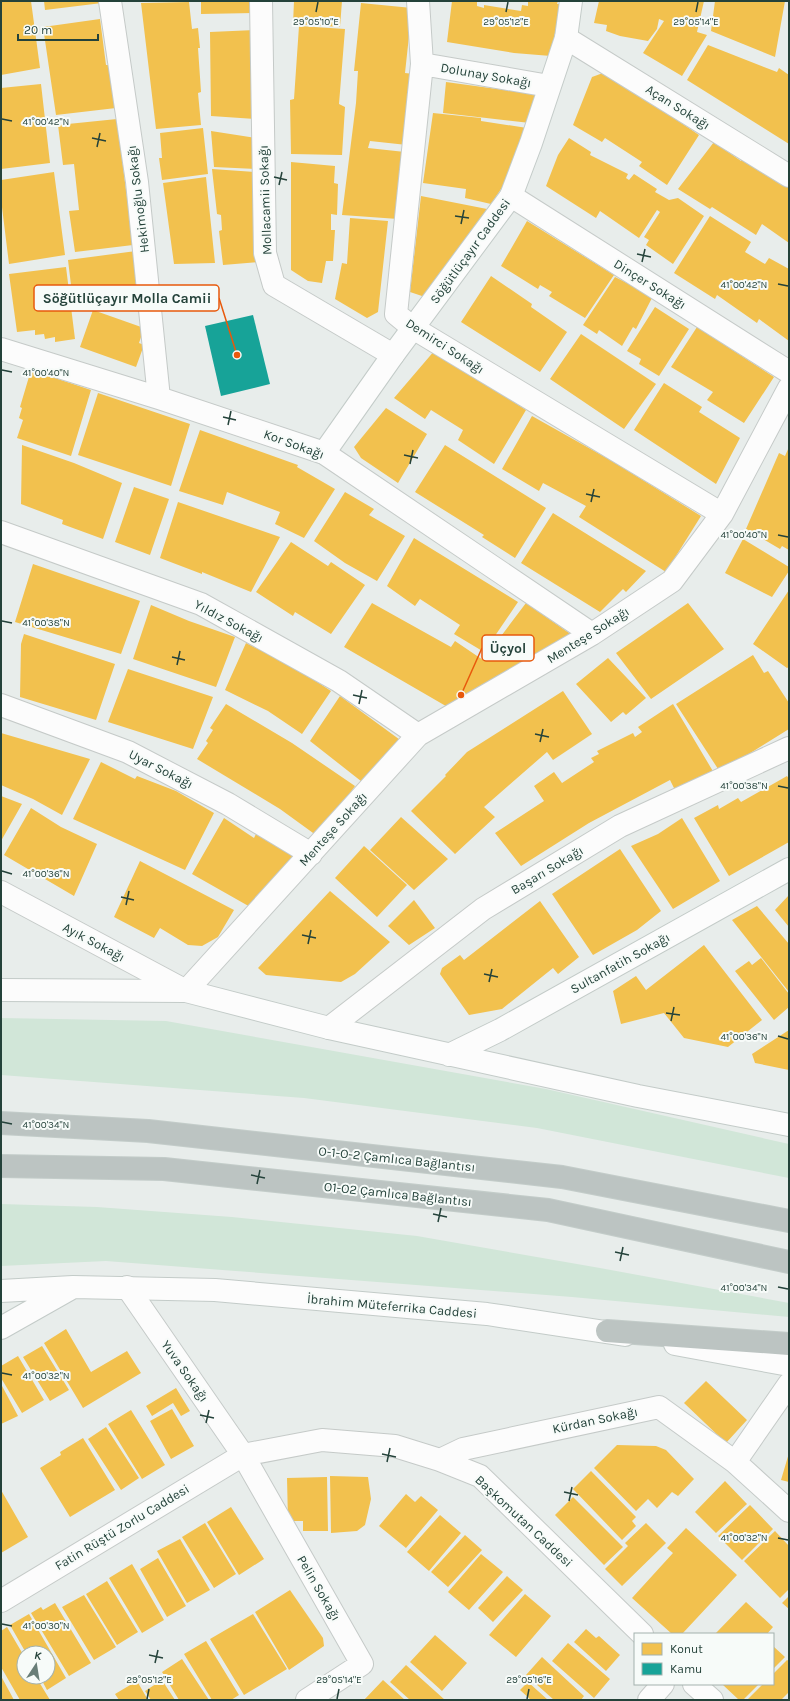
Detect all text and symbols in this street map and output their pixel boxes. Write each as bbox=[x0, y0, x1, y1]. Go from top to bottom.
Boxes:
scale bar bbox=[18, 16, 98, 42]
text: 29°05'10"E bbox=[293, 16, 339, 28]
text: 29°05'12"E bbox=[483, 16, 529, 28]
text: 29°05'14"E bbox=[673, 16, 719, 28]
text: 20 m bbox=[24, 23, 52, 37]
street label: Dolunay Sokağı bbox=[439, 60, 533, 90]
street label: Açan Sokağı bbox=[643, 81, 713, 133]
text: 41°00'42"N bbox=[23, 116, 69, 128]
street label: Hekimoğlu Sokağı bbox=[124, 144, 152, 254]
street label: Mollacamii Sokağı bbox=[256, 145, 274, 255]
street label: Söğütlüçayır Caddesi bbox=[427, 196, 513, 306]
street label: Dinçer Sokağı bbox=[611, 256, 689, 312]
text: 41°00'42"N bbox=[721, 279, 767, 291]
callout: Söğütlüçayır Molla Camii bbox=[34, 285, 219, 311]
text: Söğütlüçayır Molla Camii bbox=[43, 290, 211, 307]
street label: Demirci Sokağı bbox=[403, 315, 487, 377]
text: 41°00'40"N bbox=[23, 367, 69, 379]
street label: Kor Sokağı bbox=[262, 426, 326, 462]
text: 41°00'40"N bbox=[721, 529, 767, 541]
street label: Yıldız Sokağı bbox=[192, 597, 266, 645]
street label: Menteşe Sokağı bbox=[544, 604, 632, 666]
text: 41°00'38"N bbox=[22, 617, 70, 629]
callout: Üçyol bbox=[482, 635, 534, 661]
text: Üçyol bbox=[490, 640, 526, 657]
street label: Uyar Sokağı bbox=[126, 746, 196, 792]
text: 41°00'38"N bbox=[720, 780, 768, 792]
street label: Menteşe Sokağı bbox=[296, 789, 370, 869]
street label: Başarı Sokağı bbox=[508, 843, 586, 897]
text: 41°00'36"N bbox=[22, 868, 70, 880]
street label: Ayık Sokağı bbox=[60, 919, 128, 965]
street label: Sultanfatih Sokağı bbox=[568, 929, 672, 997]
text: 41°00'36"N bbox=[720, 1031, 768, 1043]
text: 41°00'34"N bbox=[23, 1119, 69, 1131]
street label: O-1-O-2 Çamlıca Bağlantısı bbox=[318, 1143, 476, 1175]
street label: O1-O2 Çamlıca Bağlantısı bbox=[323, 1179, 473, 1209]
text: 41°00'34"N bbox=[721, 1282, 767, 1294]
street label: İbrahim Müteferrika Caddesi bbox=[306, 1291, 478, 1321]
street label: Yuva Sokağı bbox=[158, 1337, 212, 1405]
text: 41°00'32"N bbox=[22, 1370, 70, 1382]
street label: Kürdan Sokağı bbox=[551, 1404, 639, 1436]
street label: Başkomutan Caddesi bbox=[472, 1472, 576, 1570]
street label: Fatin Rüştü Zorlu Caddesi bbox=[52, 1481, 192, 1573]
text: 41°00'32"N bbox=[720, 1532, 768, 1544]
street label: Pelin Sokağı bbox=[294, 1553, 344, 1623]
text: 41°00'30"N bbox=[22, 1620, 70, 1632]
legend bbox=[634, 1633, 774, 1685]
text: Konut bbox=[670, 1642, 703, 1656]
north arrow bbox=[16, 1645, 56, 1685]
text: K bbox=[33, 1649, 44, 1663]
text: Kamu bbox=[670, 1662, 702, 1676]
text: 29°05'12"E bbox=[126, 1674, 172, 1686]
text: 29°05'14"E bbox=[316, 1674, 362, 1686]
text: 29°05'16"E bbox=[506, 1674, 552, 1686]

